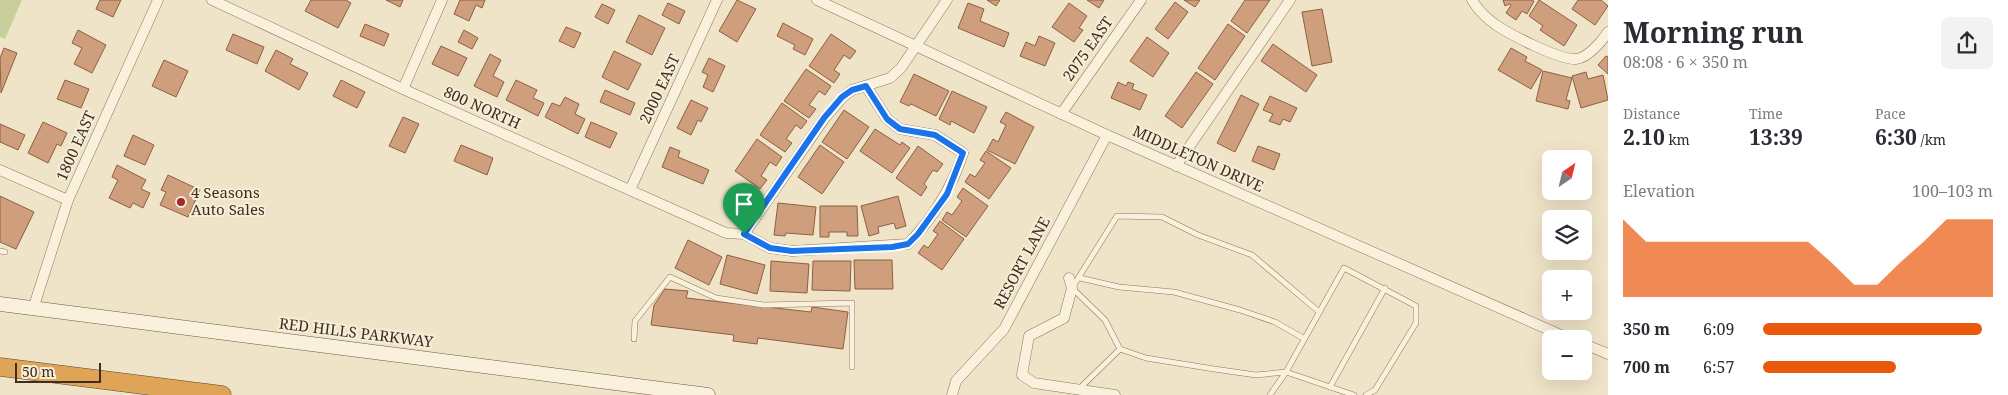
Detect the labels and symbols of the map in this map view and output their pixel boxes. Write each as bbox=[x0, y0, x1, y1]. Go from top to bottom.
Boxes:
street label: 2075 EAST bbox=[1058, 12, 1117, 85]
street label: 2000 EAST bbox=[634, 51, 684, 127]
street label: 800 NORTH bbox=[441, 81, 524, 133]
street label: 1800 EAST bbox=[51, 108, 99, 184]
street label: MIDDLETON DRIVE bbox=[1130, 120, 1267, 196]
north arrow bbox=[1542, 150, 1592, 200]
place label: 4 Seasons Auto Sales bbox=[191, 182, 265, 219]
pin bbox=[723, 183, 765, 234]
marker: 4 Seasons Auto Sales bbox=[175, 196, 187, 208]
street label: RESORT LANE bbox=[988, 213, 1054, 312]
street label: RED HILLS PARKWAY bbox=[278, 313, 435, 351]
scale bar bbox=[15, 360, 101, 383]

